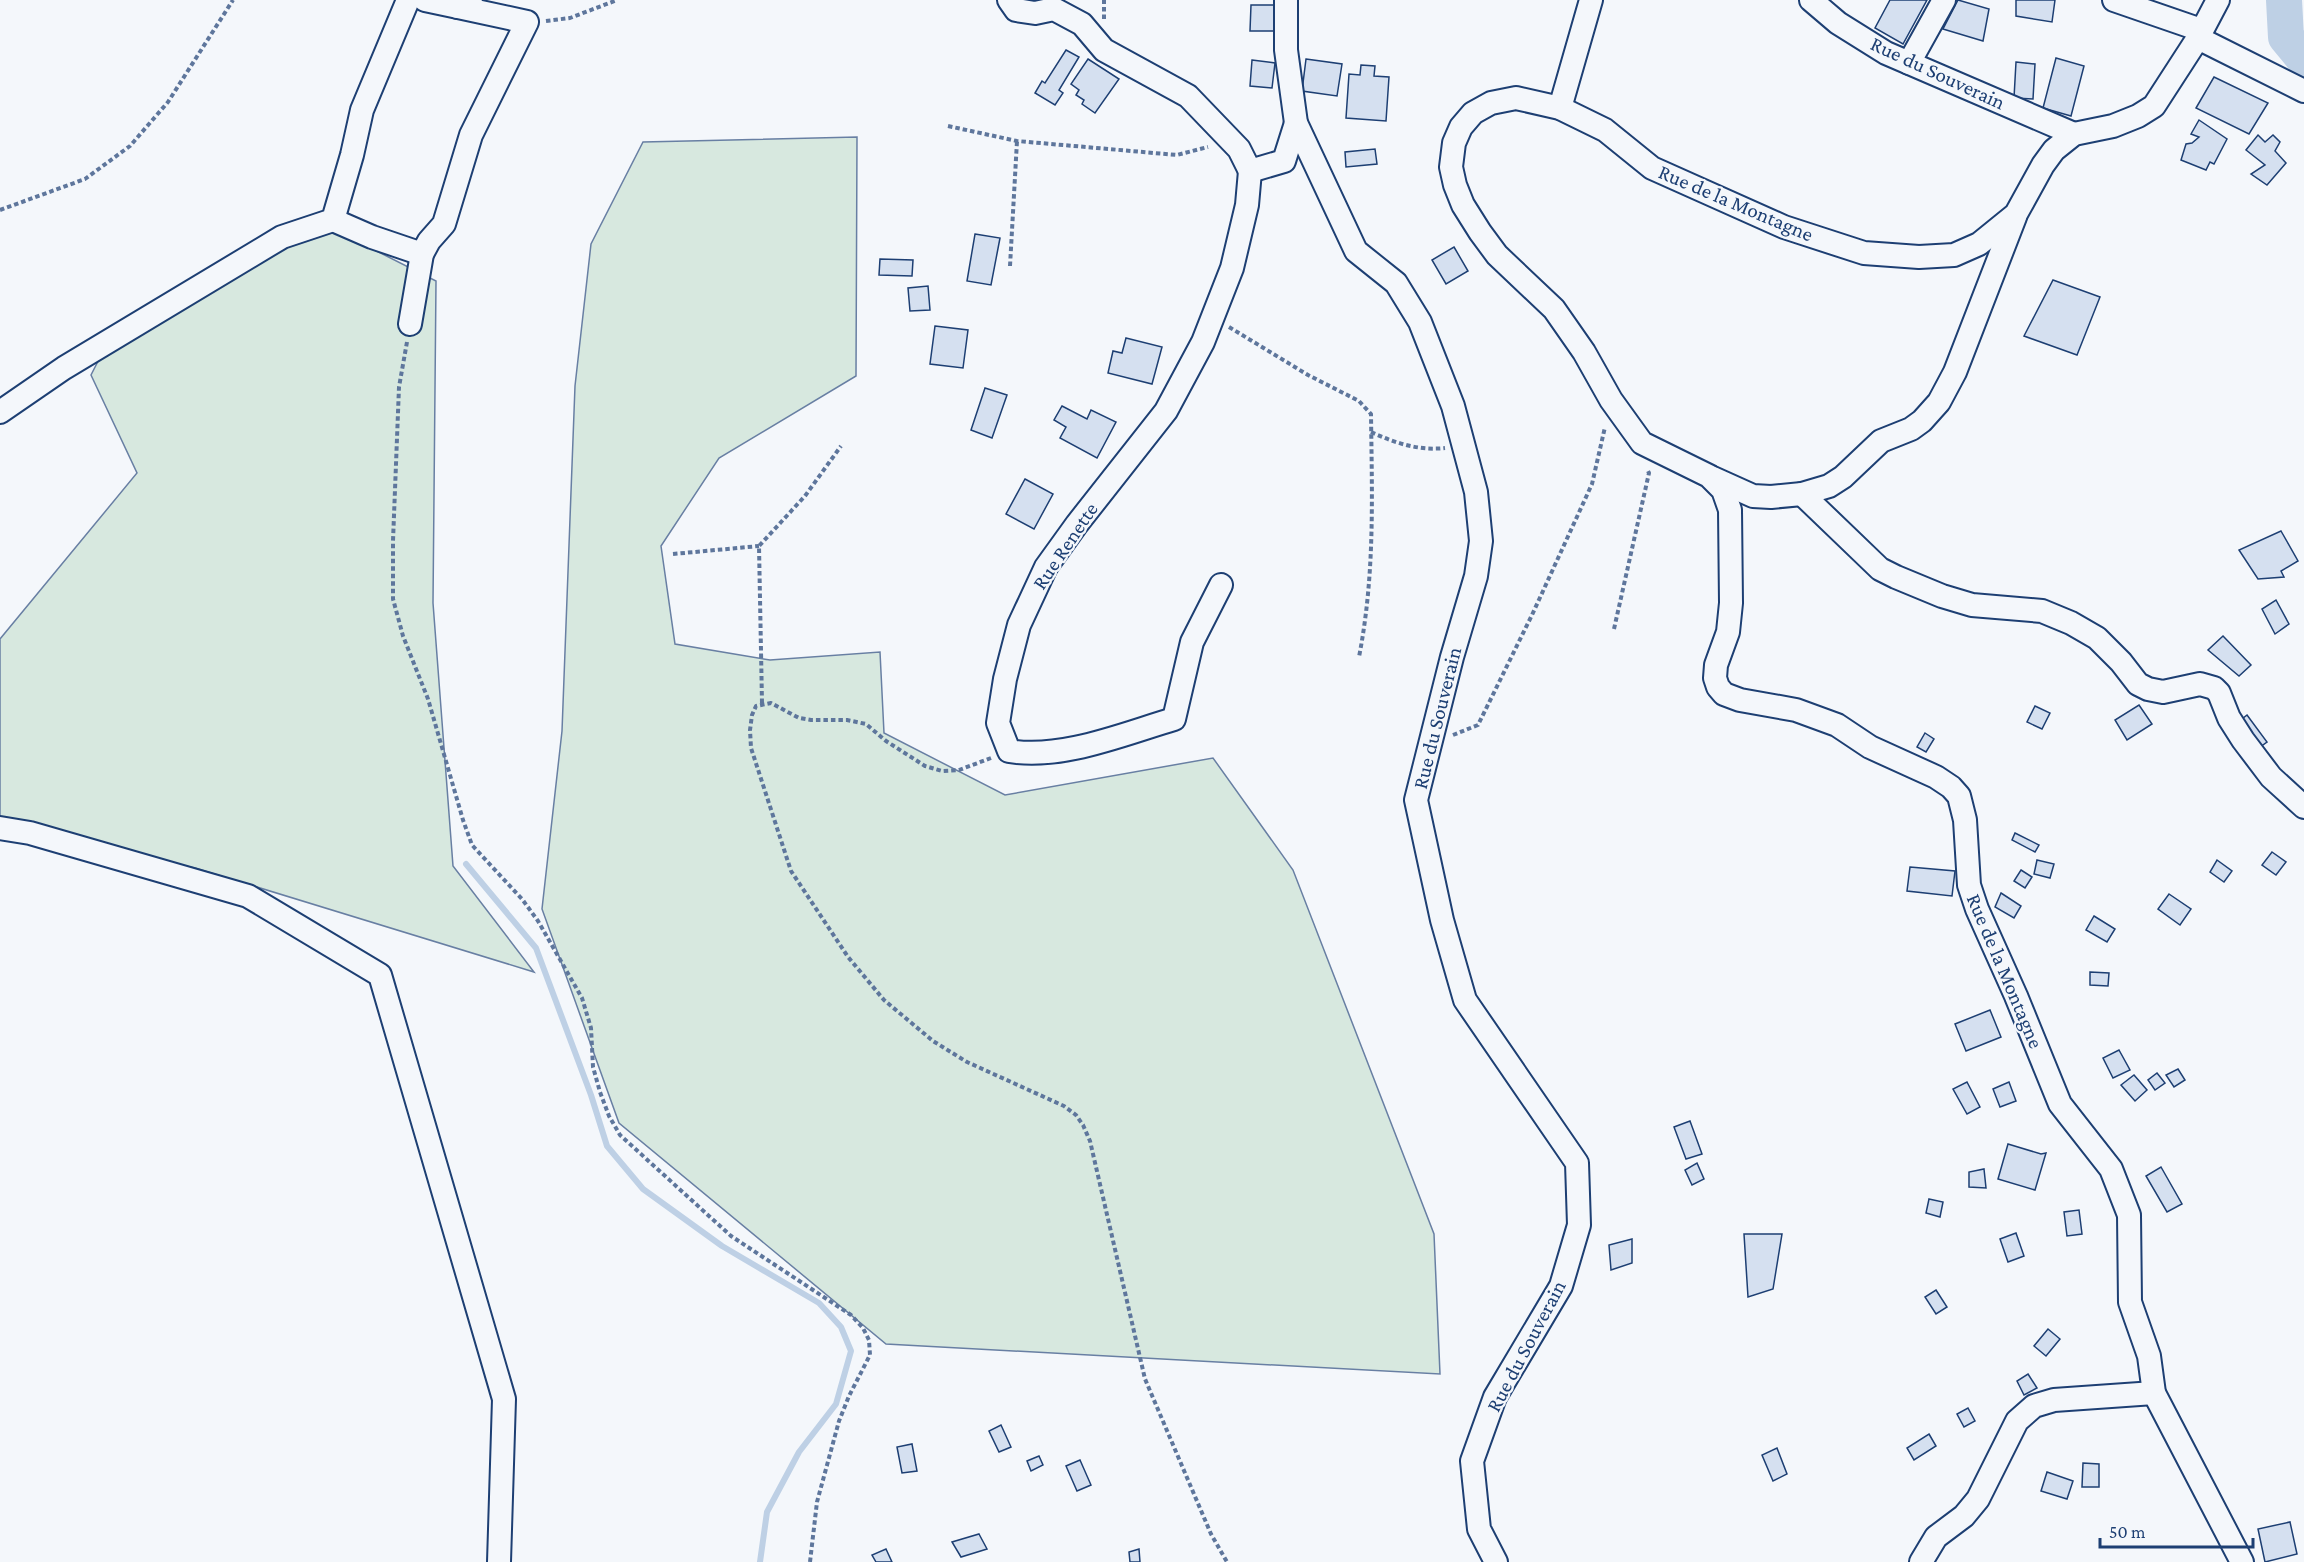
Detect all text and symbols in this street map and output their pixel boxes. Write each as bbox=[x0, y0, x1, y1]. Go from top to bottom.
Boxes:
street label: Rue du Souverain bbox=[1867, 31, 2009, 115]
street label: Rue de la Montagne bbox=[1655, 160, 1817, 246]
street label: Rue Renette bbox=[1027, 498, 1103, 594]
street label: Rue du Souverain bbox=[1408, 645, 1466, 791]
street label: Rue de la Montagne bbox=[1962, 890, 2048, 1052]
street label: Rue du Souverain bbox=[1481, 1276, 1571, 1416]
scale bar bbox=[2100, 1511, 2253, 1549]
text: 50 m bbox=[2109, 1522, 2146, 1542]

